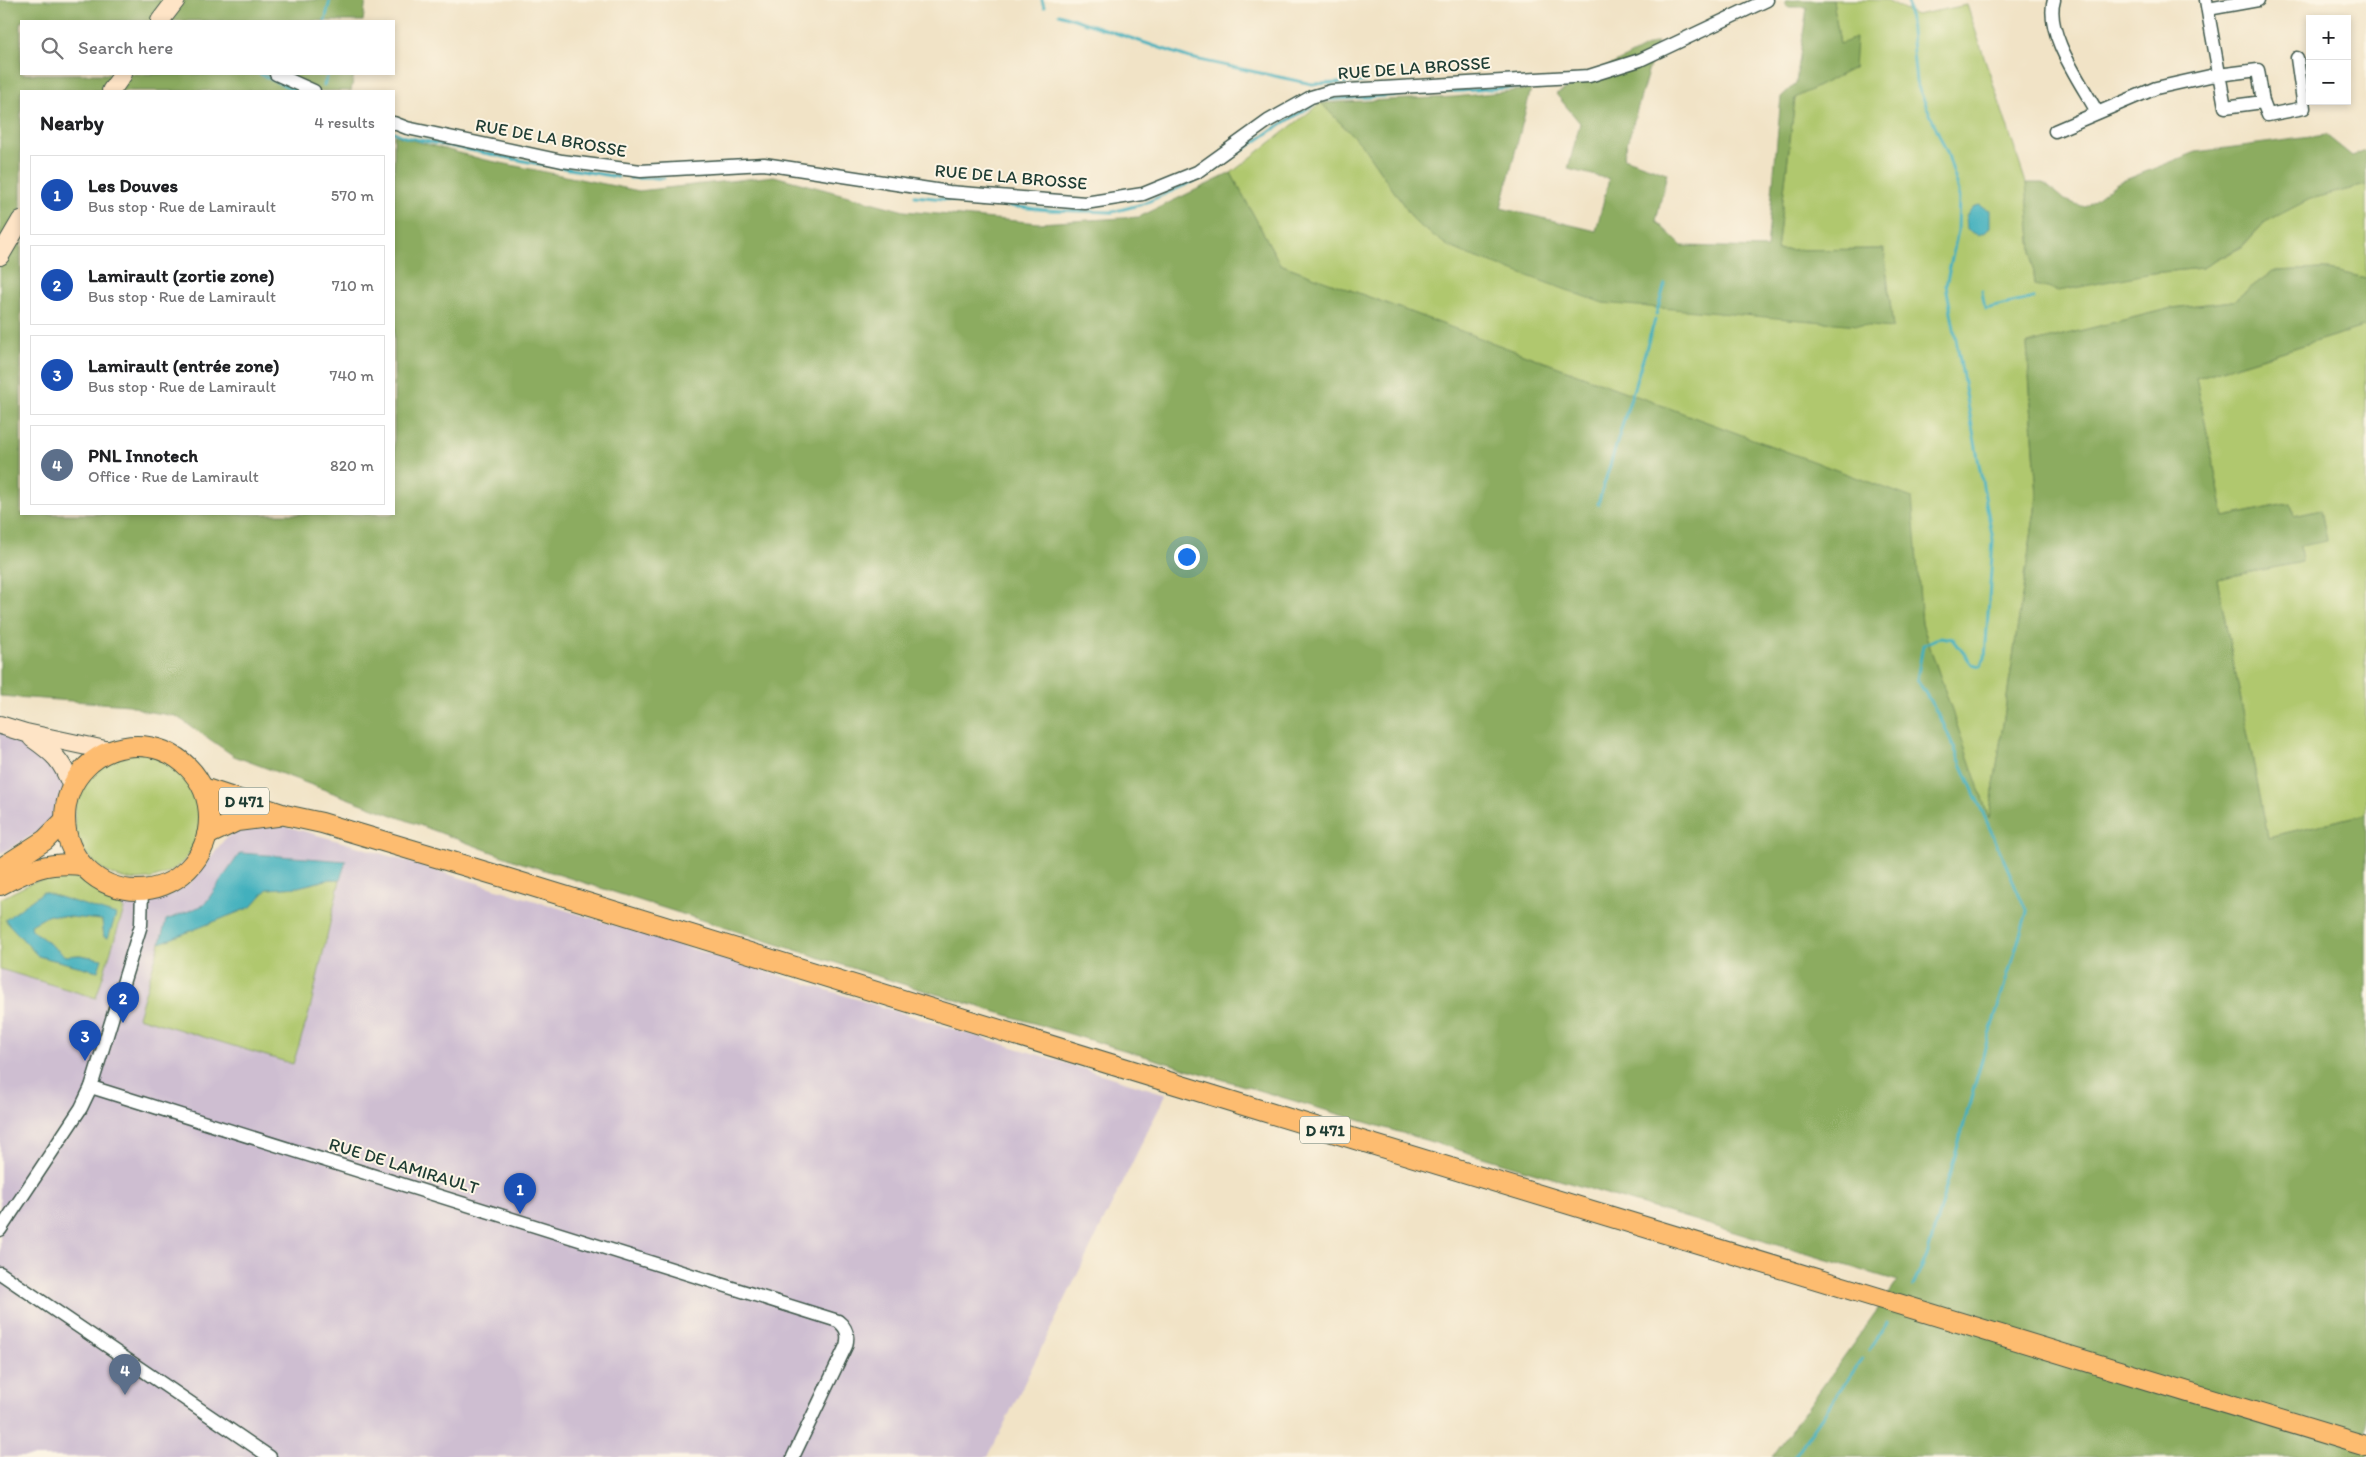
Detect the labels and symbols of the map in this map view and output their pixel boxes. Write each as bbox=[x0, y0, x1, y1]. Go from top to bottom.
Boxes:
street label: RUE DE LA BROSSE bbox=[1337, 52, 1491, 84]
street label: RUE DE LA BROSSE bbox=[474, 114, 628, 162]
street label: RUE DE LA BROSSE bbox=[934, 159, 1088, 195]
your location bbox=[1174, 544, 1200, 570]
road number: D 471 bbox=[219, 788, 269, 814]
pin: 2 bbox=[107, 982, 139, 1023]
pin: 3 bbox=[69, 1020, 101, 1061]
road number: D 471 bbox=[1300, 1116, 1350, 1144]
street label: RUE DE LAMIRAULT bbox=[326, 1133, 482, 1199]
pin: 1 bbox=[504, 1173, 536, 1214]
pin: 4 bbox=[109, 1354, 141, 1395]

